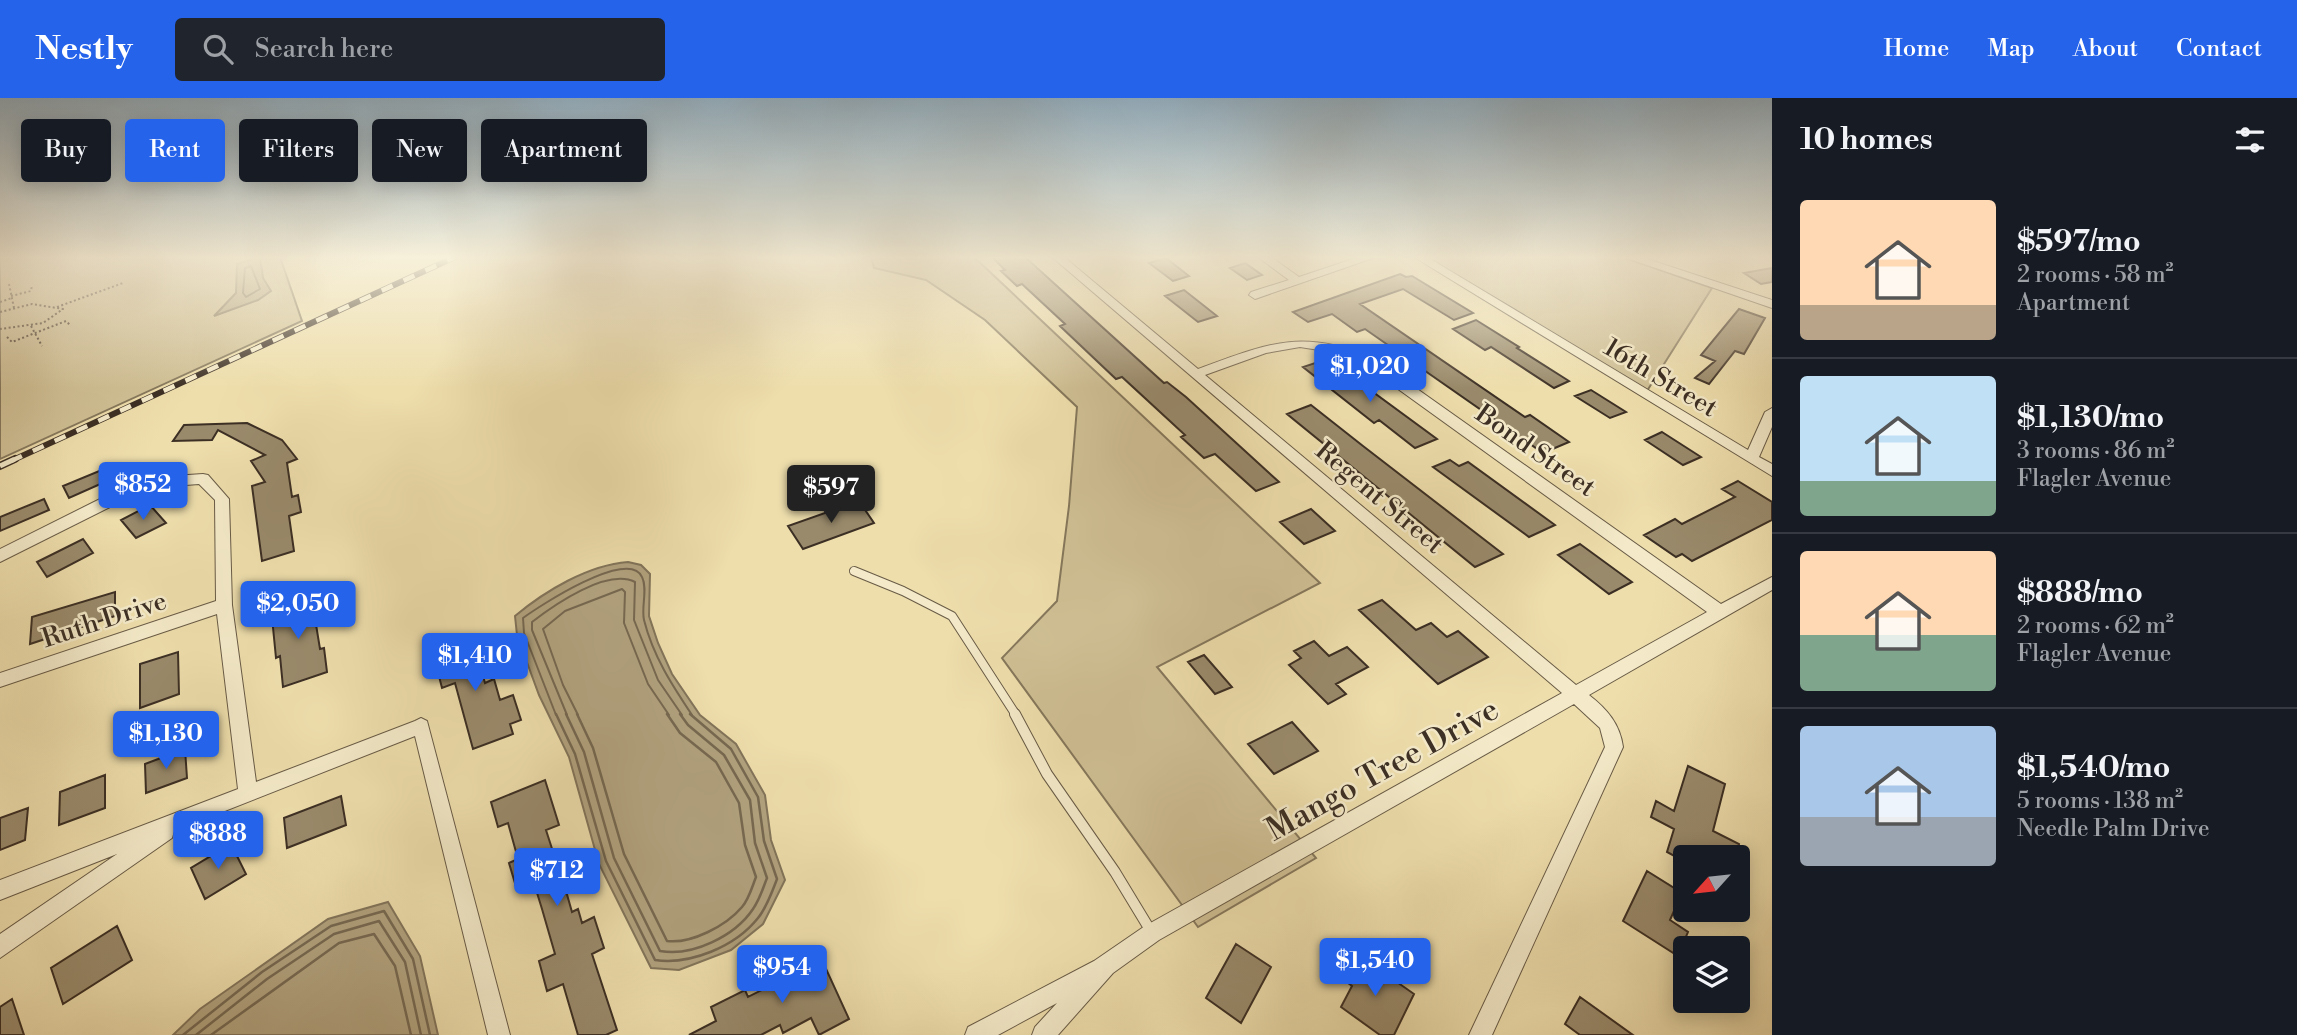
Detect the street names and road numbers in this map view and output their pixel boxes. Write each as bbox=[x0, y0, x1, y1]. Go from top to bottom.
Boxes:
street label: 16th Street bbox=[1598, 331, 1723, 424]
street label: Bond Street bbox=[1468, 397, 1602, 504]
street label: Regent Street bbox=[1309, 435, 1450, 561]
street label: Ruth Drive bbox=[38, 585, 171, 655]
street label: Mango Tree Drive bbox=[1259, 689, 1506, 850]

